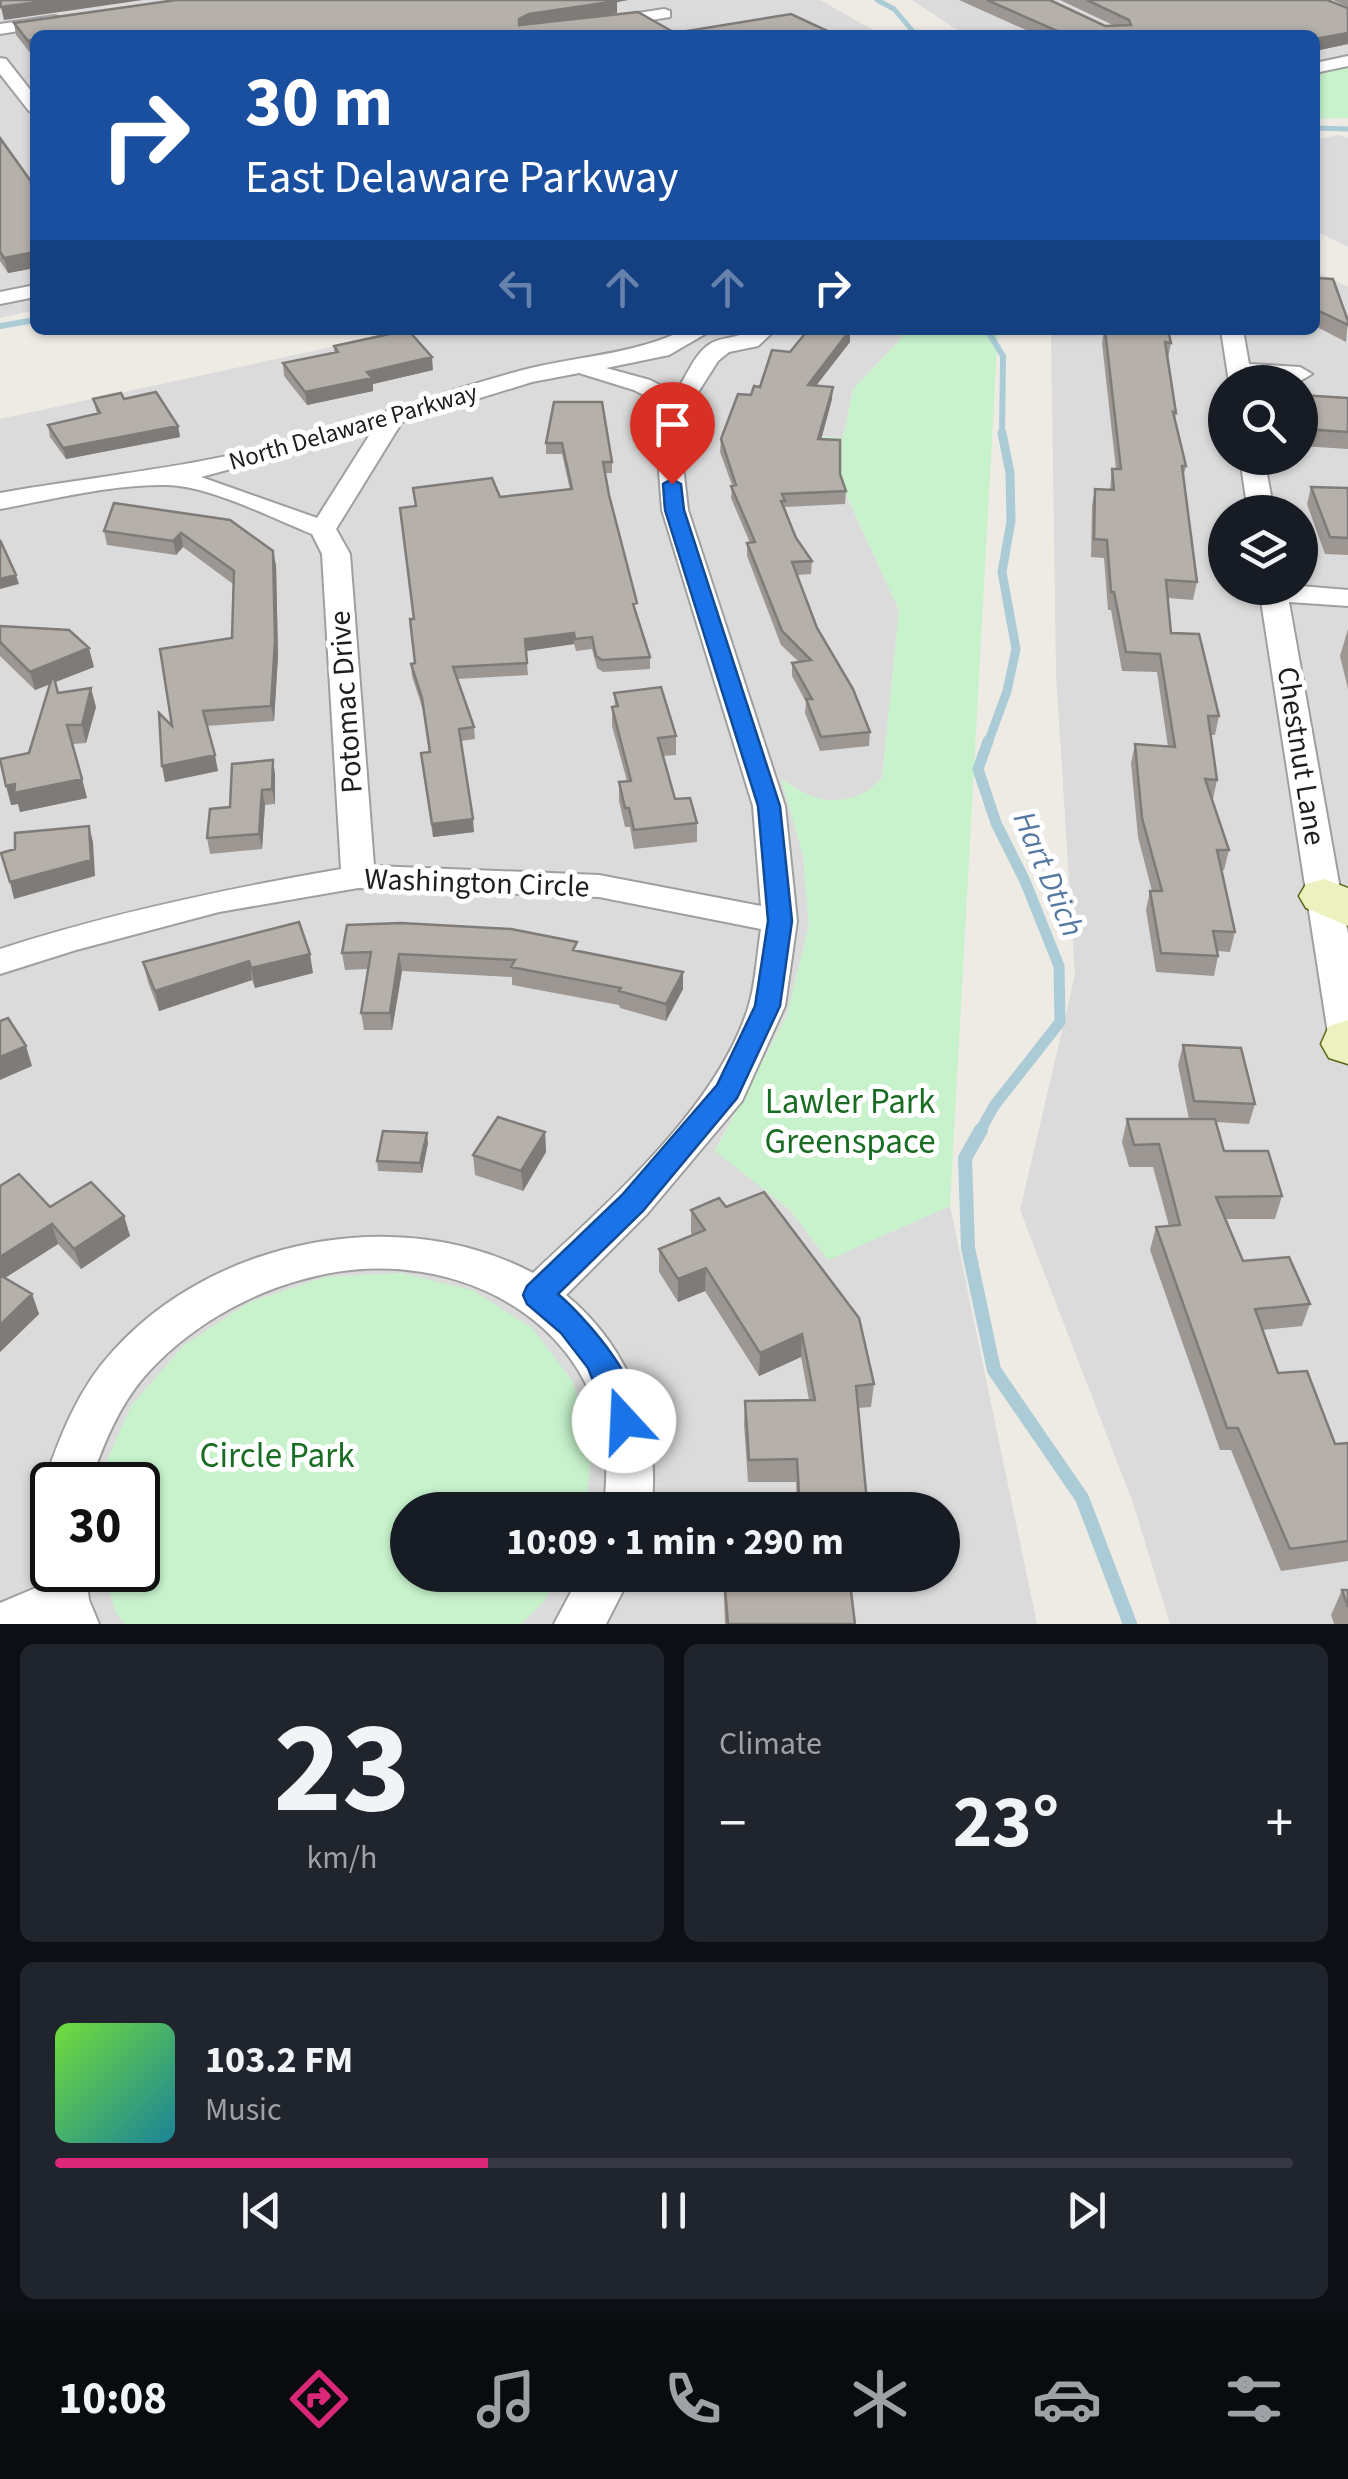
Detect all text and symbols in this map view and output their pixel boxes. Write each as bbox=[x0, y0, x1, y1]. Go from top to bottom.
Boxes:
text: 30 m bbox=[245, 53, 393, 153]
icon: right bbox=[80, 70, 210, 200]
text: East Delaware Parkway bbox=[245, 146, 679, 210]
icon: left bbox=[490, 260, 545, 315]
icon: ahead bbox=[595, 260, 650, 315]
icon: ahead bbox=[700, 260, 755, 315]
icon: right bbox=[805, 260, 860, 315]
map controls bbox=[1208, 365, 1318, 605]
button: search bbox=[1208, 365, 1318, 475]
street label: North Delaware Parkway bbox=[224, 374, 482, 480]
pin bbox=[630, 382, 715, 485]
icon: arrive bbox=[645, 397, 700, 452]
button: layers bbox=[1208, 495, 1318, 605]
street label: Potomac Drive bbox=[318, 609, 374, 795]
street label: Chestnut Lane bbox=[1266, 664, 1336, 848]
water label: Hart Dtich bbox=[1001, 804, 1095, 944]
street label: Washington Circle bbox=[364, 858, 590, 908]
park label: Lawler Park Greenspace bbox=[764, 1077, 936, 1167]
position arrow bbox=[572, 1369, 676, 1473]
park label: Circle Park bbox=[199, 1431, 355, 1481]
speed limit sign: 30 bbox=[30, 1462, 160, 1592]
text: 10:09 · 1 min · 290 m bbox=[506, 1515, 844, 1569]
text: 23 bbox=[273, 1677, 411, 1862]
text: Climate bbox=[719, 1721, 822, 1767]
text: 23° bbox=[953, 1769, 1059, 1876]
text: − bbox=[719, 1785, 746, 1863]
text: + bbox=[1266, 1785, 1293, 1863]
text: km/h bbox=[307, 1835, 377, 1881]
text: 103.2 FM bbox=[205, 2033, 353, 2087]
text: Music bbox=[205, 2087, 282, 2133]
icon: previous bbox=[234, 2183, 289, 2238]
icon: pause bbox=[646, 2183, 701, 2238]
icon: next bbox=[1059, 2183, 1114, 2238]
icon: directions bbox=[284, 2364, 354, 2434]
icon: music bbox=[471, 2364, 541, 2434]
icon: phone bbox=[658, 2364, 728, 2434]
icon: climate bbox=[845, 2364, 915, 2434]
icon: car bbox=[1032, 2364, 1102, 2434]
icon: filters bbox=[1219, 2364, 1289, 2434]
text: 10:08 bbox=[59, 2367, 167, 2431]

